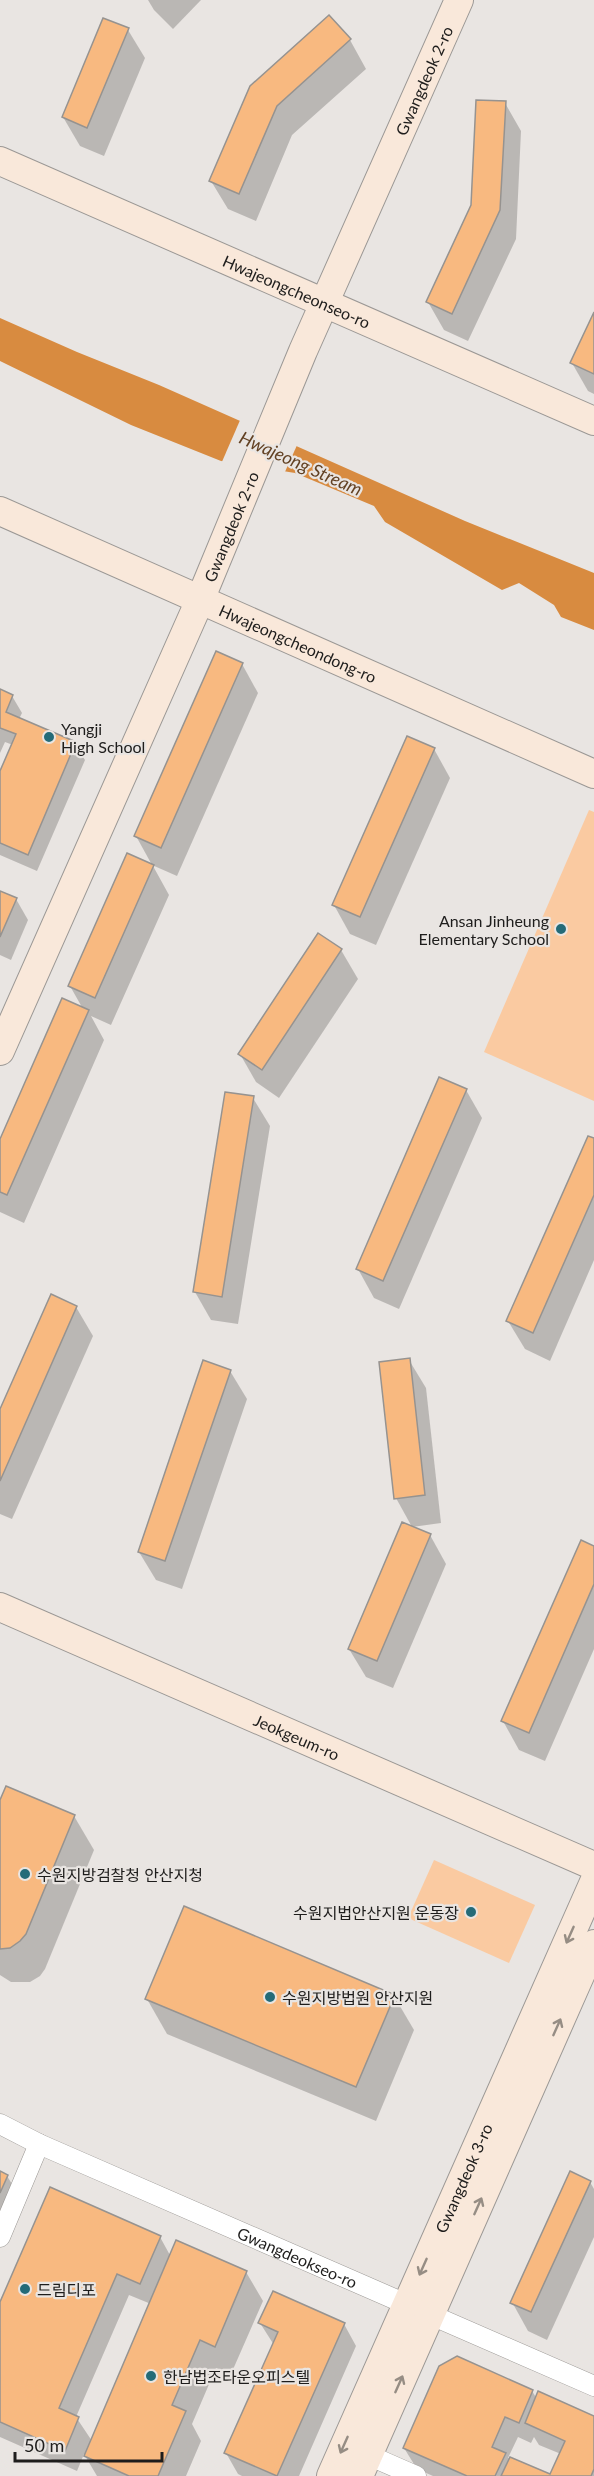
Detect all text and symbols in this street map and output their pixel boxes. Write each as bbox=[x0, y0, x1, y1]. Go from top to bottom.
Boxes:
street label: Gwangdeok 2-ro bbox=[391, 23, 456, 138]
street label: Hwajeongcheonseo-ro bbox=[220, 250, 373, 332]
water label: Hwajeong Stream bbox=[236, 426, 366, 500]
street label: Gwangdeok 2-ro bbox=[199, 468, 262, 584]
street label: Hwajeongcheondong-ro bbox=[217, 600, 380, 686]
place label: Yangji High School bbox=[61, 719, 145, 756]
marker: Yangji High School bbox=[42, 730, 56, 744]
place label: Ansan Jinheung Elementary School bbox=[419, 911, 549, 948]
marker: Ansan Jinheung Elementary School bbox=[554, 922, 568, 936]
street label: Jeokgeum-ro bbox=[251, 1710, 343, 1763]
place label: 수원지방검찰청 안산지청 bbox=[37, 1865, 203, 1884]
marker: 수원지방검찰청 안산지청 bbox=[18, 1867, 32, 1881]
place label: 수원지법안산지원 운동장 bbox=[293, 1903, 459, 1922]
marker: 수원지법안산지원 운동장 bbox=[464, 1905, 478, 1919]
one-way arrow bbox=[564, 1926, 575, 1944]
place label: 수원지방법원 안산지원 bbox=[282, 1988, 433, 2007]
marker: 수원지방법원 안산지원 bbox=[263, 1990, 277, 2004]
one-way arrow bbox=[552, 2019, 563, 2037]
street label: Gwangdeok 3-ro bbox=[430, 2120, 495, 2236]
one-way arrow bbox=[473, 2197, 484, 2215]
street label: Gwangdeokseo-ro bbox=[235, 2222, 360, 2291]
one-way arrow bbox=[417, 2258, 428, 2276]
place label: 드림디포 bbox=[37, 2280, 96, 2299]
marker: 드림디포 bbox=[18, 2282, 32, 2296]
place label: 한남법조타운오피스텔 bbox=[163, 2367, 310, 2386]
marker: 한남법조타운오피스텔 bbox=[144, 2369, 158, 2383]
one-way arrow bbox=[395, 2375, 406, 2393]
scale bar bbox=[15, 2425, 162, 2463]
text: 50 m bbox=[24, 2434, 64, 2456]
one-way arrow bbox=[338, 2436, 350, 2454]

